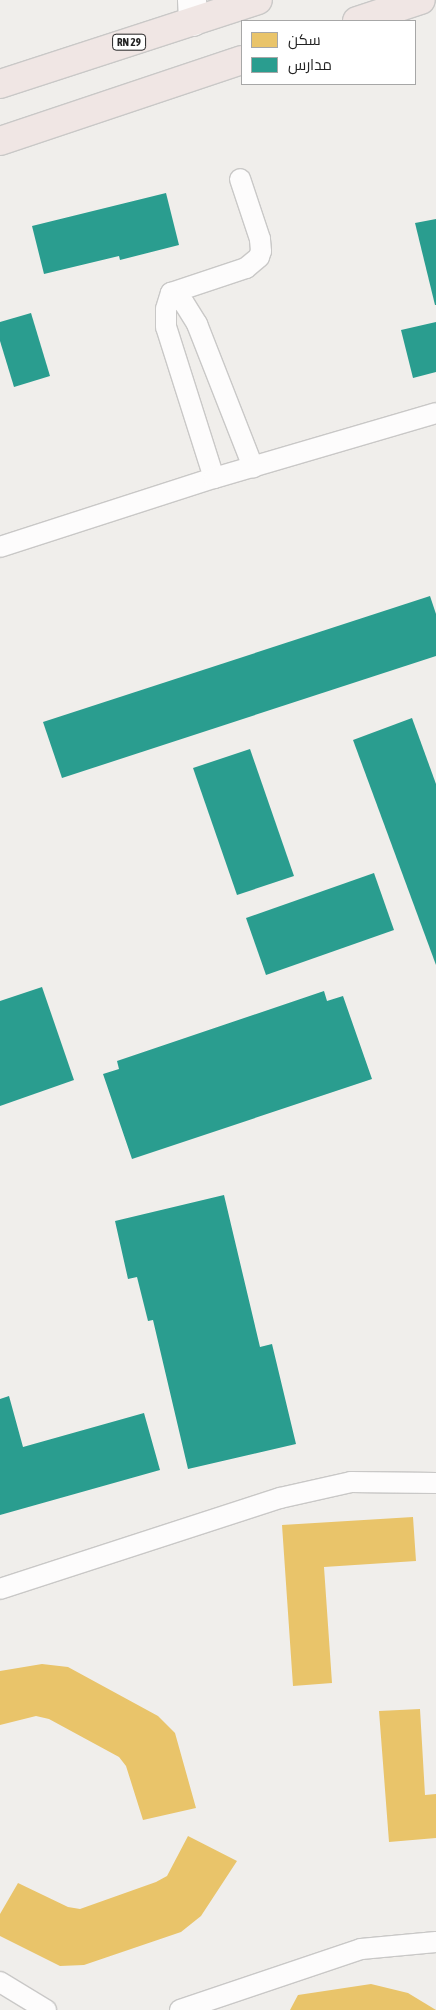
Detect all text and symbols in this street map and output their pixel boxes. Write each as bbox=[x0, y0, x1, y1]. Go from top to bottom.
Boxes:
legend bbox=[241, 20, 416, 85]
text: سكن bbox=[288, 31, 321, 48]
road number: RN 29 bbox=[112, 34, 146, 51]
text: مدارس bbox=[288, 56, 332, 73]

